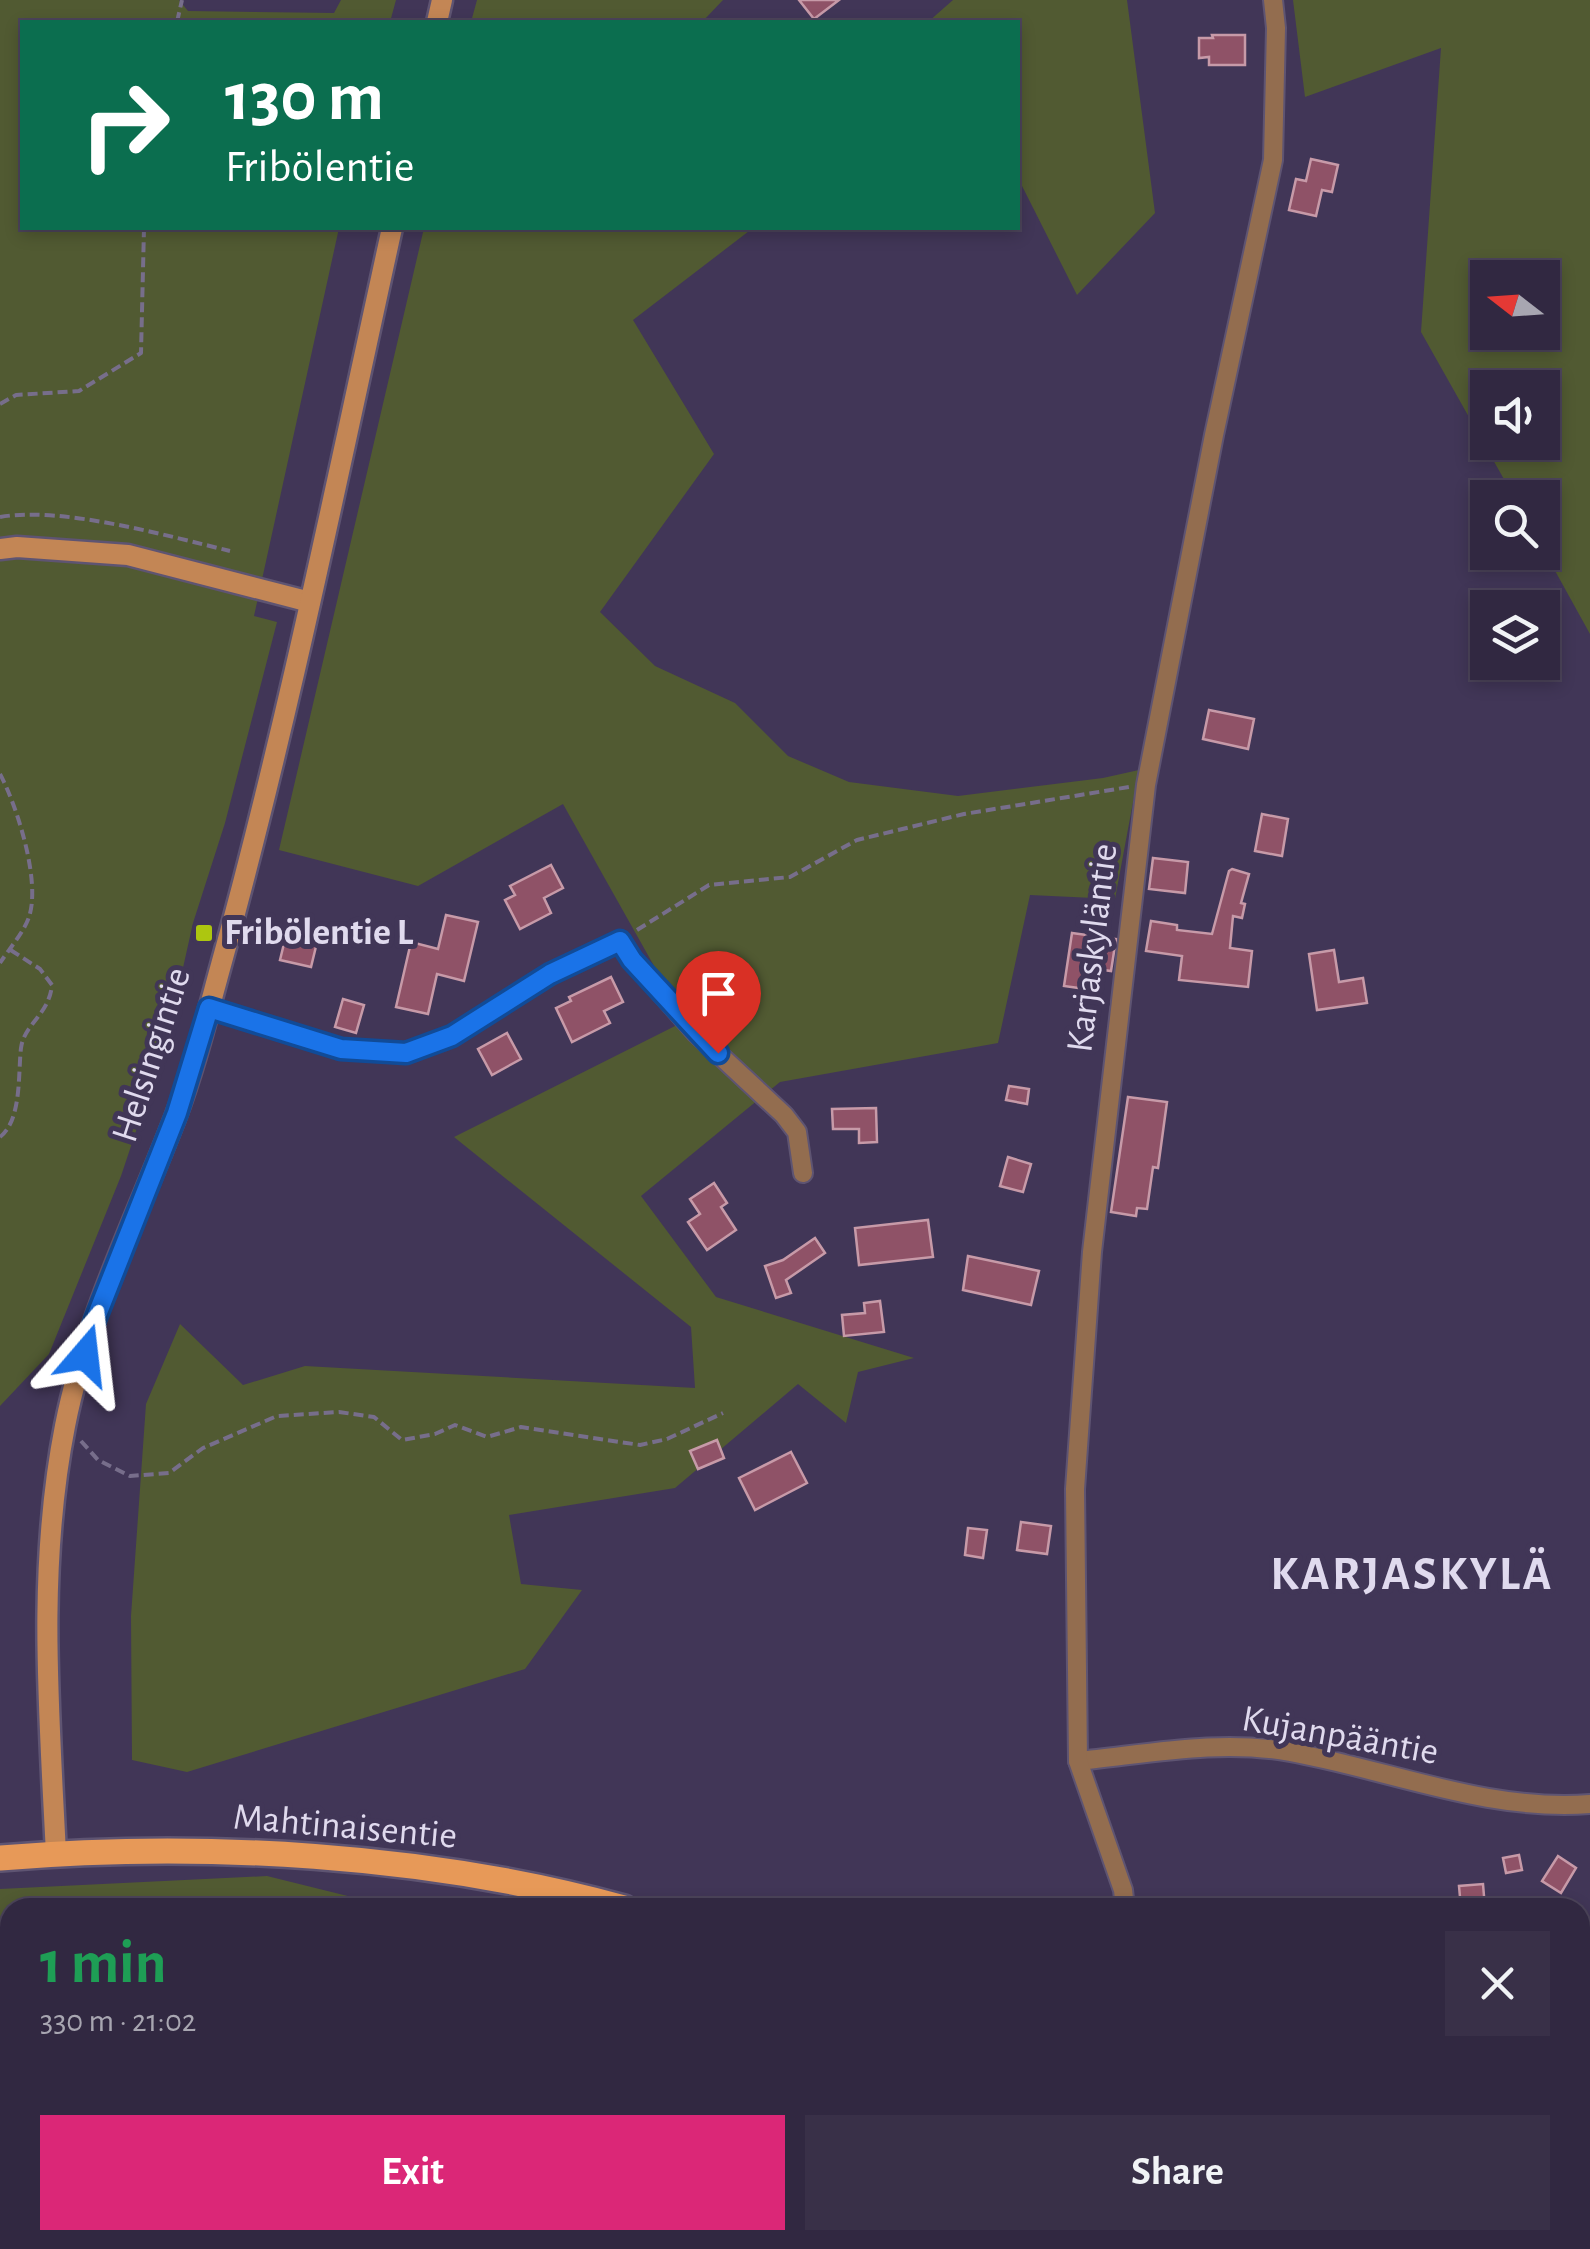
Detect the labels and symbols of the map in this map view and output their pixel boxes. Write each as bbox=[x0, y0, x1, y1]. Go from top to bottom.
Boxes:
north arrow bbox=[1470, 260, 1560, 350]
street label: Karjaskyläntie bbox=[1061, 841, 1125, 1055]
place label: Fribölentie L bbox=[224, 914, 414, 952]
marker: Fribölentie L bbox=[193, 922, 215, 944]
pin bbox=[676, 951, 761, 1054]
street label: Helsingintie bbox=[106, 963, 198, 1147]
position arrow bbox=[33, 1303, 137, 1407]
district label: KARJASKYLÄ bbox=[1270, 1547, 1554, 1599]
street label: Kujanpääntie bbox=[1239, 1700, 1441, 1772]
street label: Mahtinaisentie bbox=[231, 1798, 459, 1856]

